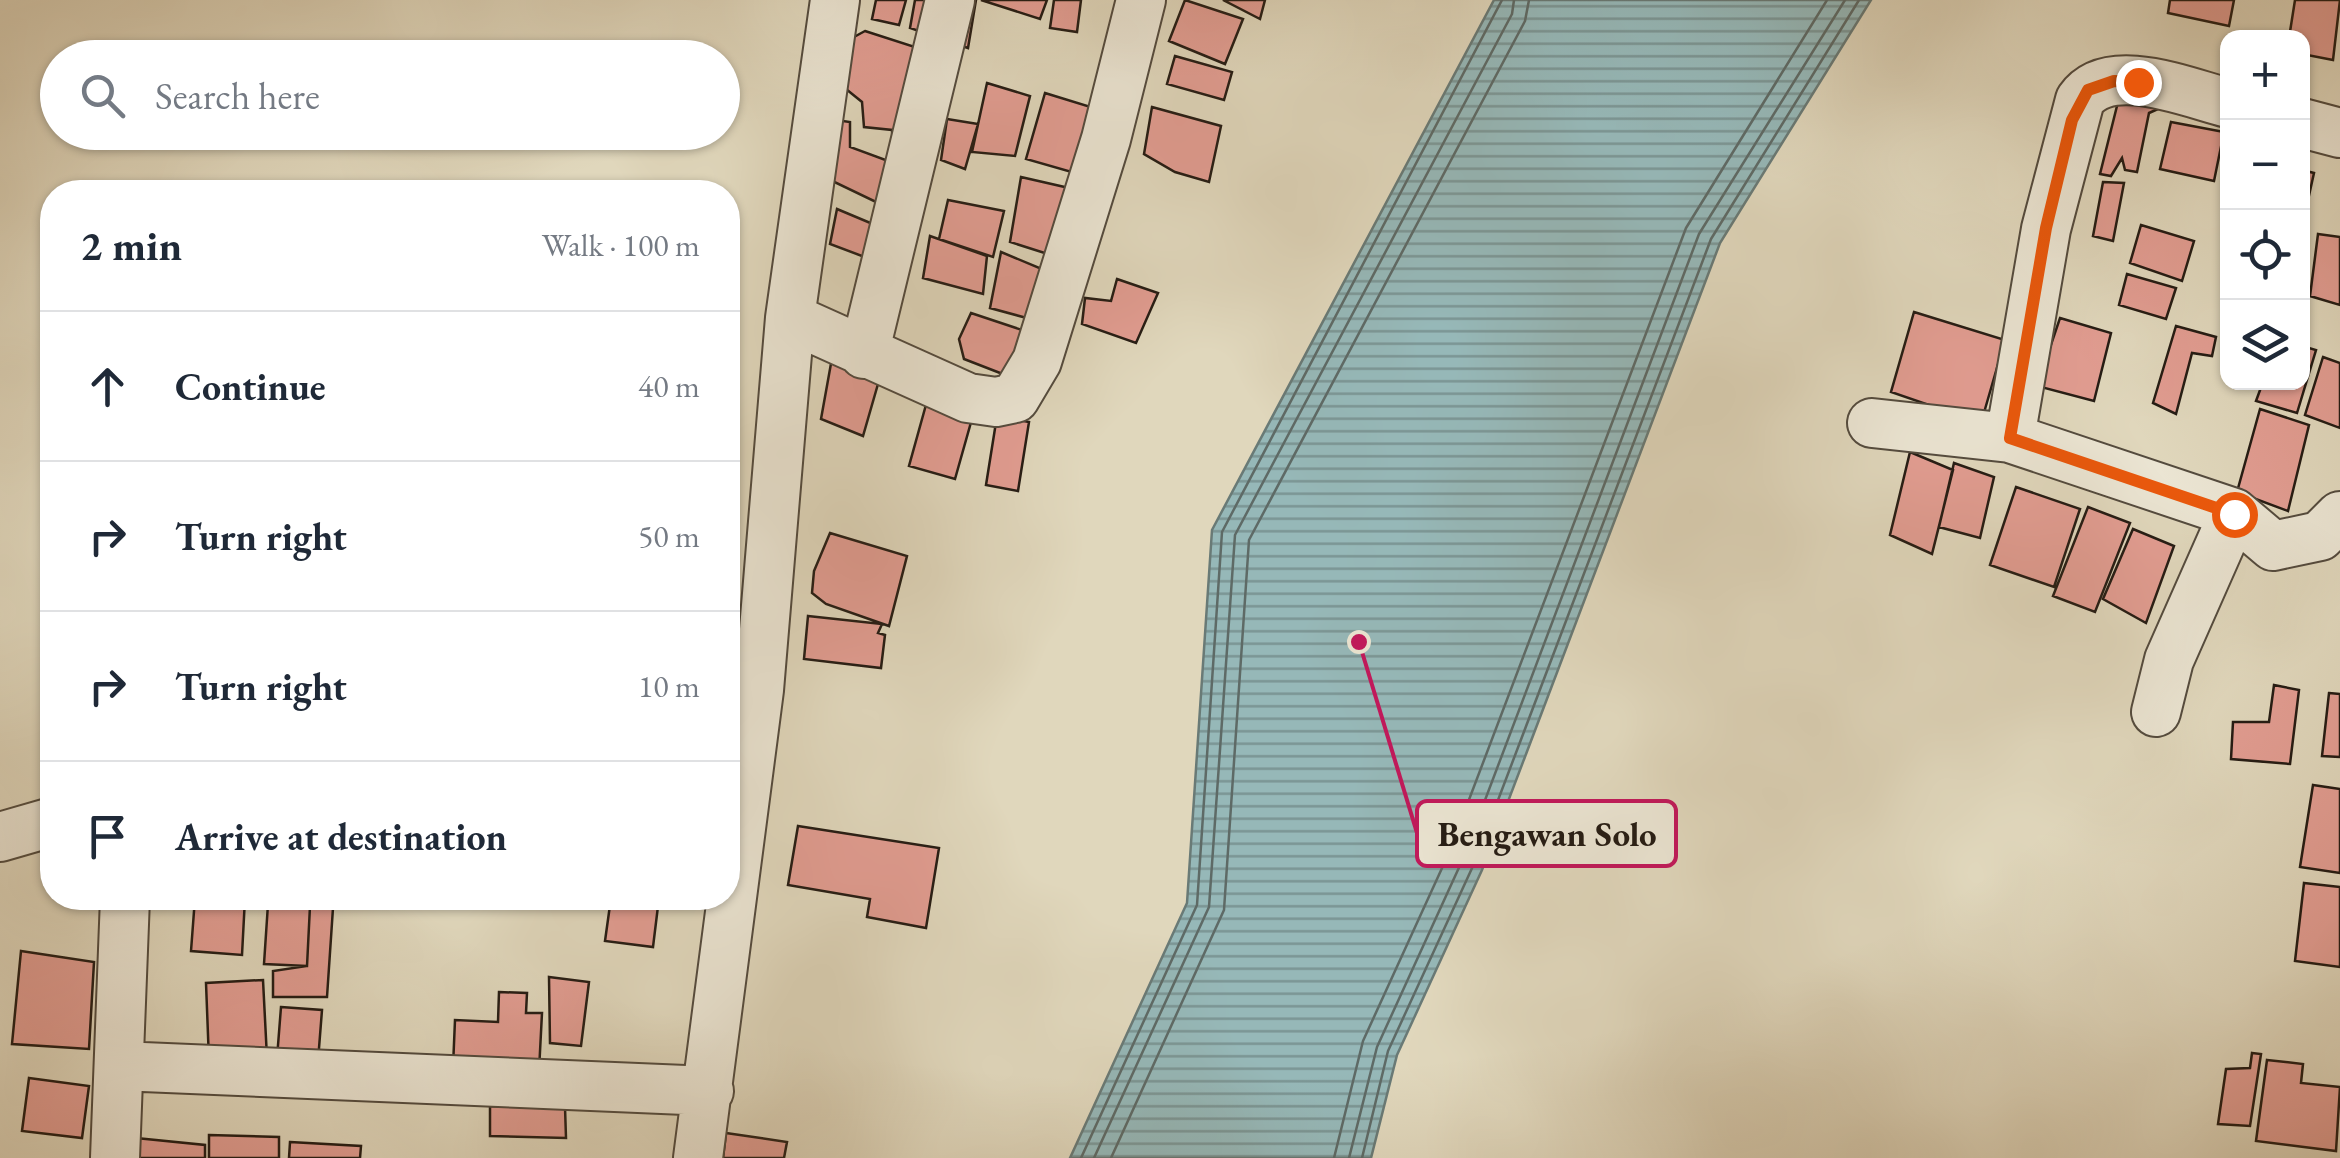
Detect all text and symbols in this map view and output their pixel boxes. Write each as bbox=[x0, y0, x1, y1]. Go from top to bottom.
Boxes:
map controls bbox=[2220, 30, 2310, 390]
button: + bbox=[2220, 30, 2310, 120]
search box bbox=[40, 40, 740, 150]
route end bbox=[2116, 60, 2162, 106]
icon: search bbox=[75, 68, 130, 123]
text: Search here bbox=[155, 71, 320, 120]
button: − bbox=[2220, 120, 2310, 210]
button: locate bbox=[2220, 210, 2310, 300]
text: 2 min bbox=[80, 218, 182, 273]
text: Walk · 100 m bbox=[542, 224, 700, 266]
button: layers bbox=[2220, 300, 2310, 390]
icon: ahead bbox=[80, 359, 135, 414]
text: Continue bbox=[175, 362, 326, 411]
text: 40 m bbox=[638, 365, 700, 407]
route start bbox=[2212, 492, 2258, 538]
icon: right bbox=[80, 509, 135, 564]
text: Turn right bbox=[175, 512, 347, 561]
text: 50 m bbox=[638, 515, 700, 557]
icon: right bbox=[80, 659, 135, 714]
text: Turn right bbox=[175, 662, 347, 711]
text: 10 m bbox=[638, 665, 700, 707]
callout: Bengawan Solo bbox=[1417, 801, 1676, 866]
icon: arrive bbox=[80, 809, 135, 864]
text: Bengawan Solo bbox=[1437, 811, 1657, 856]
text: Arrive at destination bbox=[175, 812, 507, 861]

